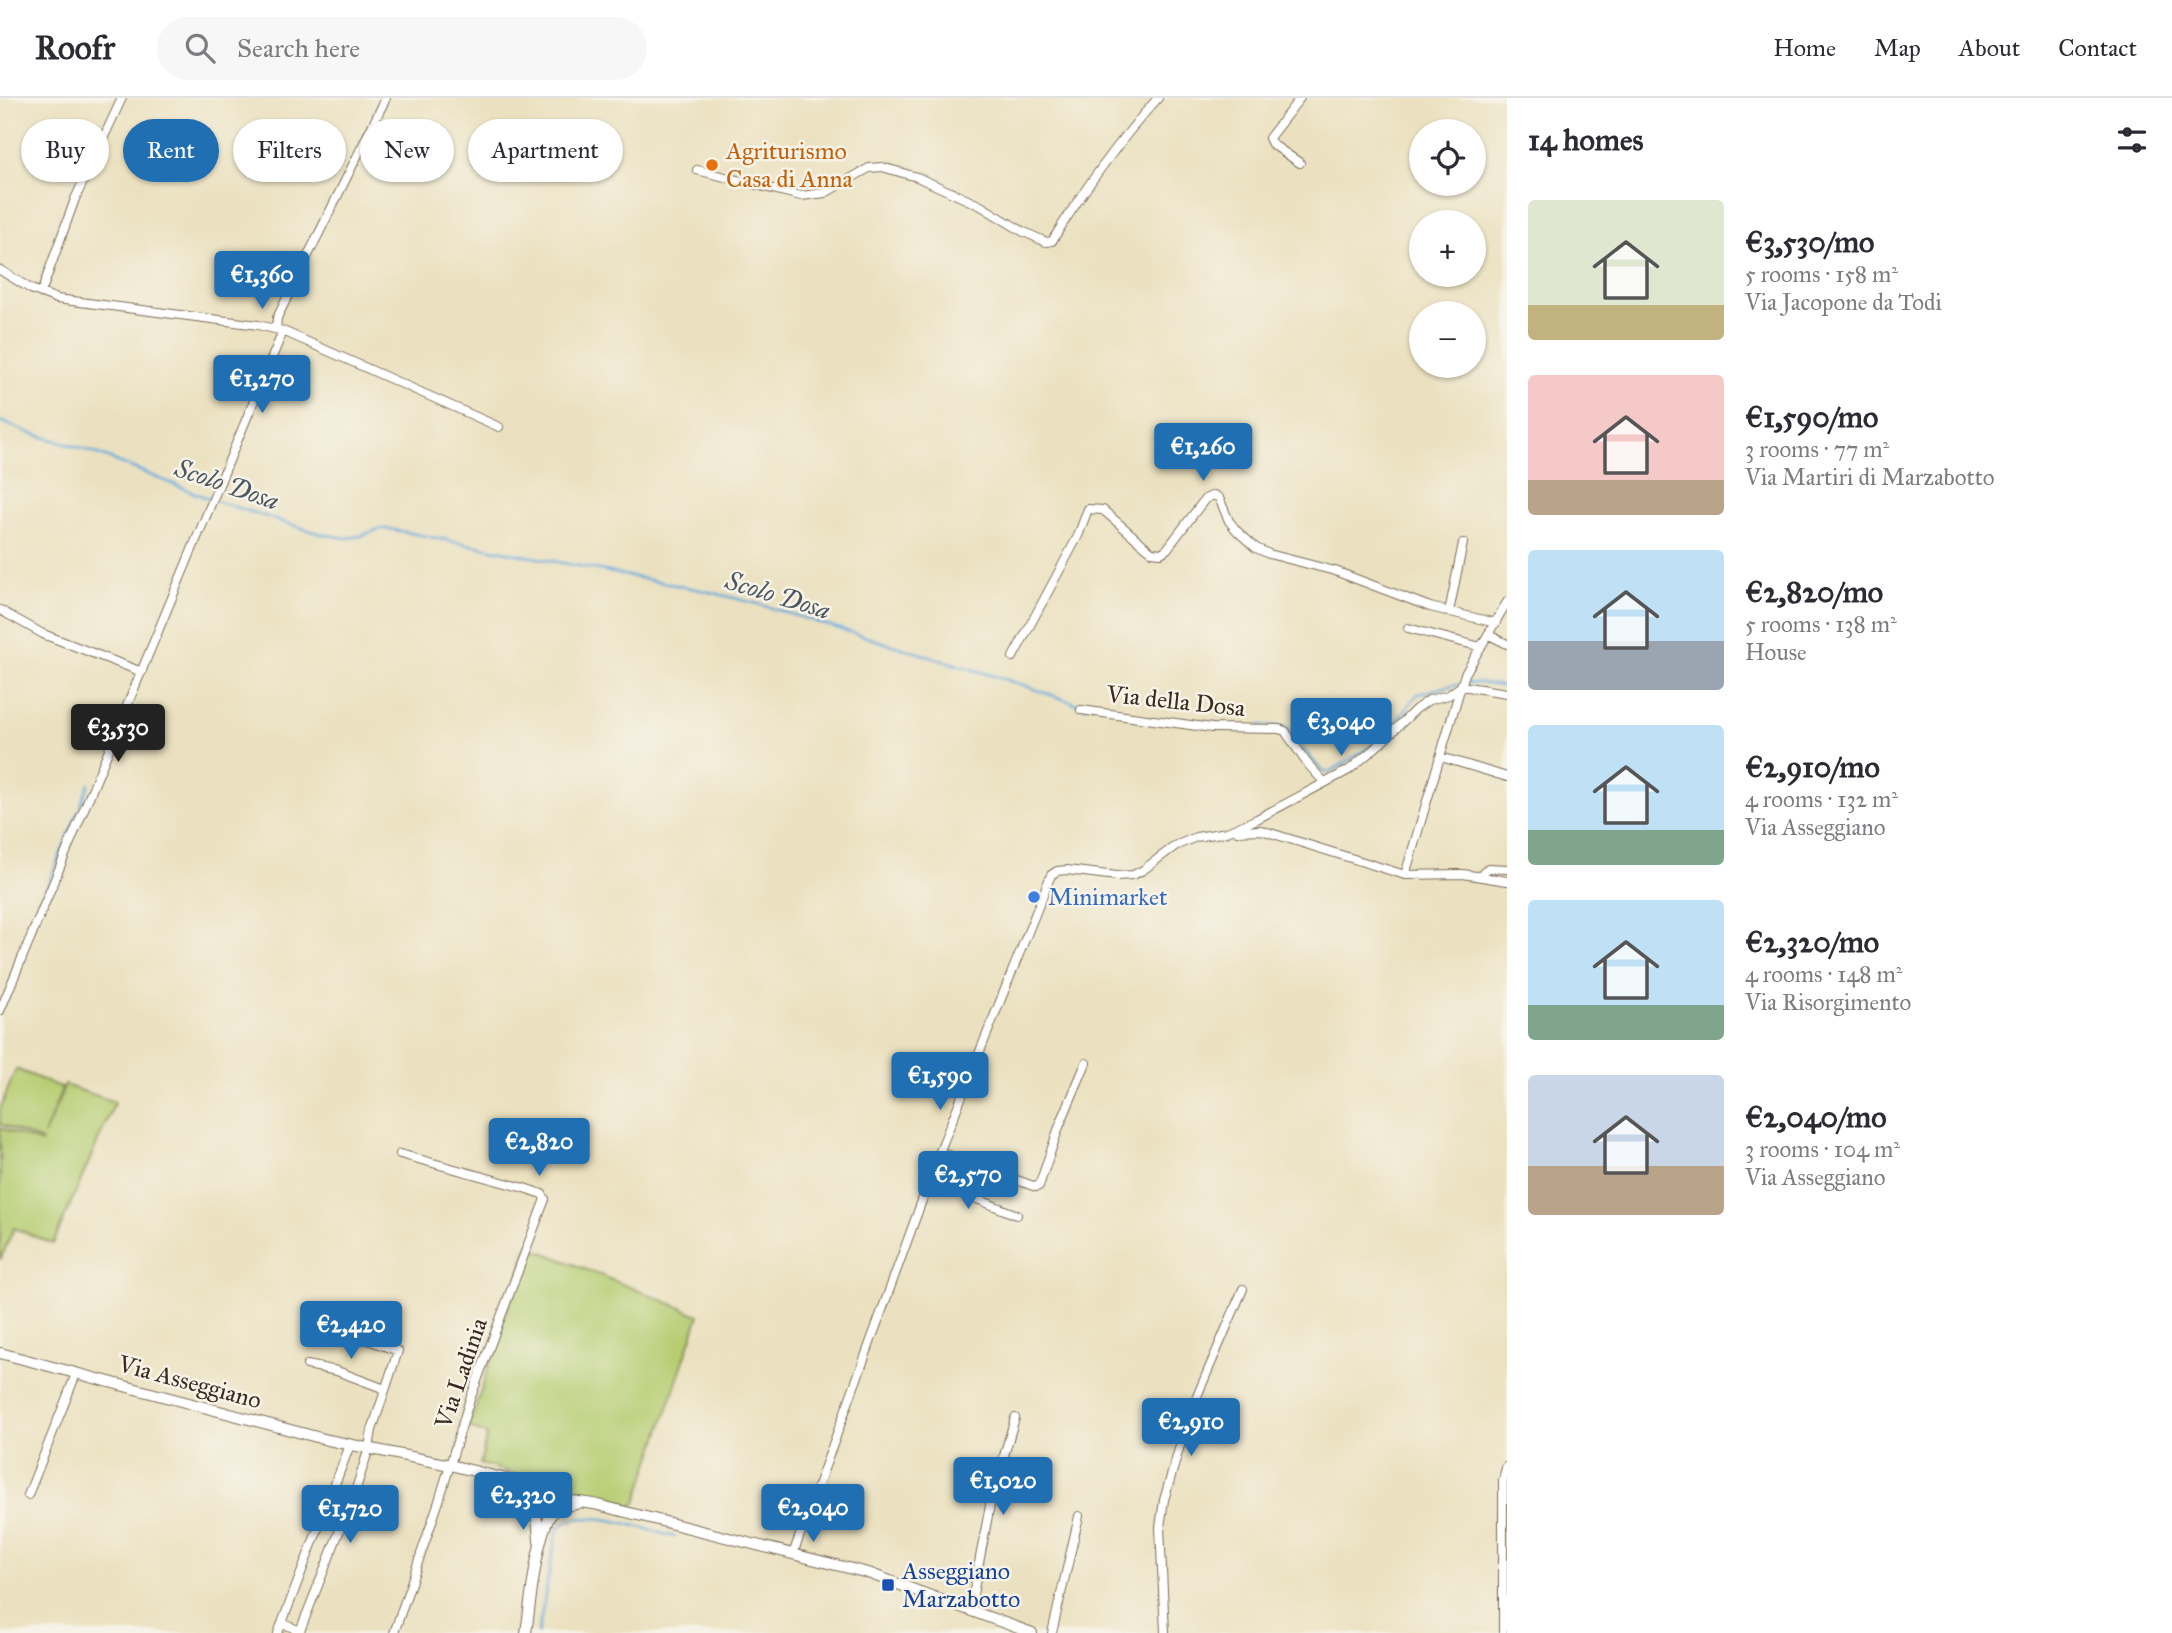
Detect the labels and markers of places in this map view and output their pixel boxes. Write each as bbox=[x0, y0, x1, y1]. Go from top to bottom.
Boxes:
place label: Agriturismo Casa di Anna bbox=[725, 136, 853, 194]
marker: Agriturismo Casa di Anna bbox=[704, 157, 720, 173]
pin: €1,360 bbox=[205, 252, 319, 311]
pin: €1,270 bbox=[205, 356, 319, 415]
pin: €1,260 bbox=[1146, 424, 1260, 483]
pin: €3,040 bbox=[1284, 698, 1398, 758]
pin: €3,530 bbox=[61, 704, 175, 764]
place label: Minimarket bbox=[1048, 882, 1168, 912]
marker: Minimarket bbox=[1026, 889, 1042, 905]
pin: €1,590 bbox=[883, 1052, 997, 1112]
pin: €2,820 bbox=[482, 1118, 596, 1178]
pin: €2,570 bbox=[911, 1152, 1025, 1211]
pin: €2,420 bbox=[294, 1302, 408, 1361]
pin: €2,910 bbox=[1134, 1398, 1248, 1458]
pin: €1,020 bbox=[946, 1458, 1060, 1517]
pin: €2,320 bbox=[466, 1472, 580, 1532]
pin: €2,040 bbox=[756, 1484, 870, 1544]
pin: €1,720 bbox=[293, 1486, 407, 1545]
place label: Asseggiano Marzabotto bbox=[901, 1556, 1020, 1614]
marker: Asseggiano Marzabotto bbox=[880, 1577, 896, 1593]

